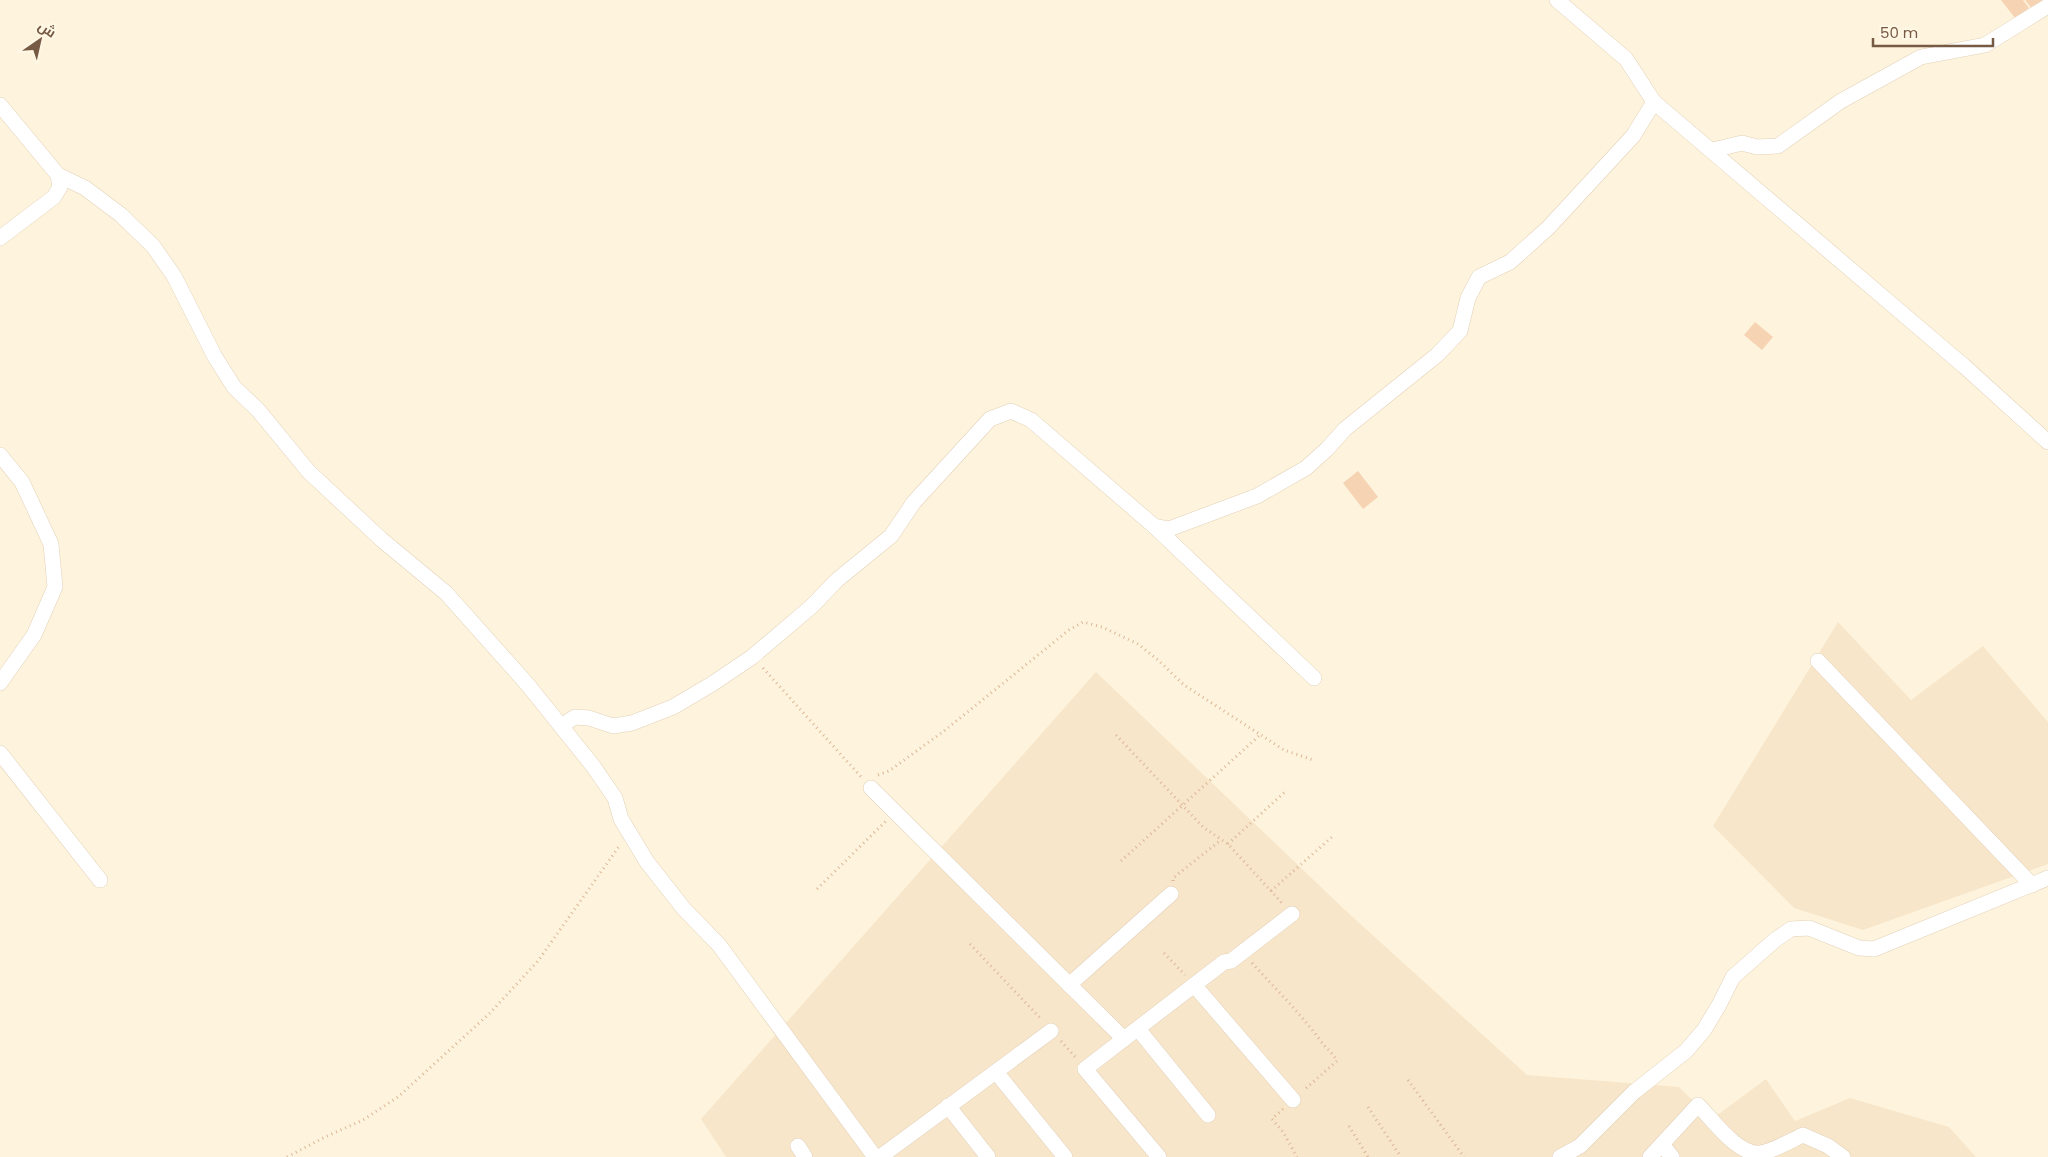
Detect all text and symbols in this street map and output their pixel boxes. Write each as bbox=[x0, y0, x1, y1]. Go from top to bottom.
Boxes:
north arrow bbox=[15, 15, 65, 65]
scale bar bbox=[1873, 15, 1993, 47]
text: ش bbox=[34, 16, 60, 43]
text: 50 m bbox=[1880, 22, 1918, 43]

